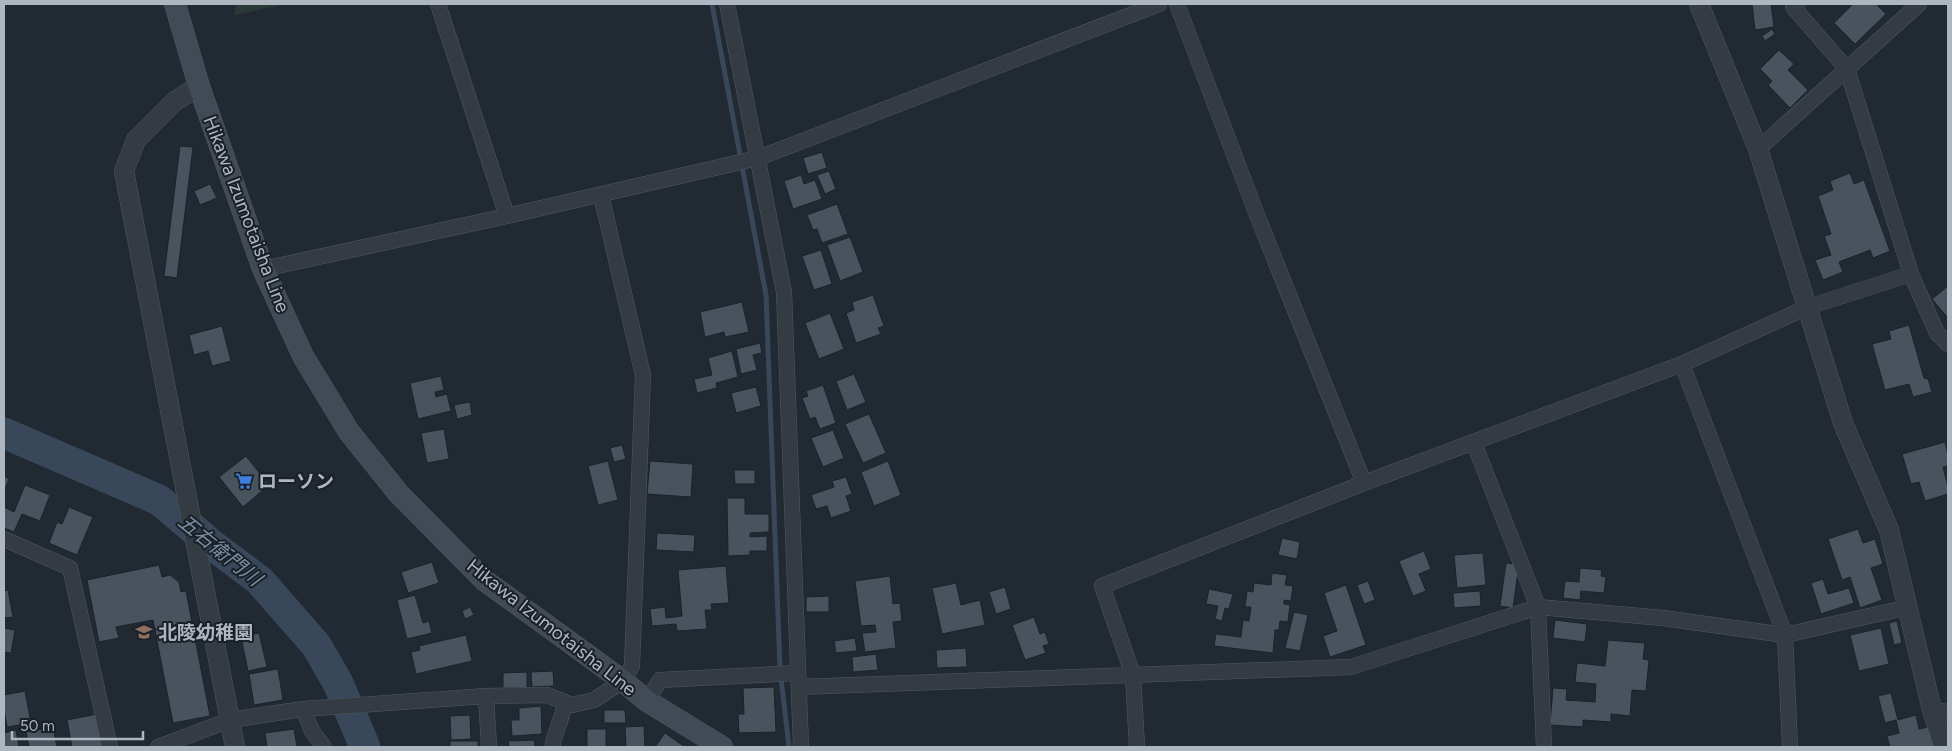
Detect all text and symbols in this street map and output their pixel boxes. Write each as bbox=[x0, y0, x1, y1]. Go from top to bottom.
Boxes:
street label: Hikawa Izumotaisha Line bbox=[198, 113, 295, 316]
place label: ローソン bbox=[258, 470, 334, 493]
supermarket icon: ローソン bbox=[234, 471, 254, 491]
water label: 五右衛門川 bbox=[174, 509, 268, 592]
street label: Hikawa Izumotaisha Line bbox=[462, 554, 641, 701]
place label: 北陵幼稚園 bbox=[158, 621, 253, 644]
school or university icon: 北陵幼稚園 bbox=[134, 622, 154, 642]
scale bar bbox=[12, 708, 144, 740]
text: 50 m bbox=[20, 717, 55, 735]

